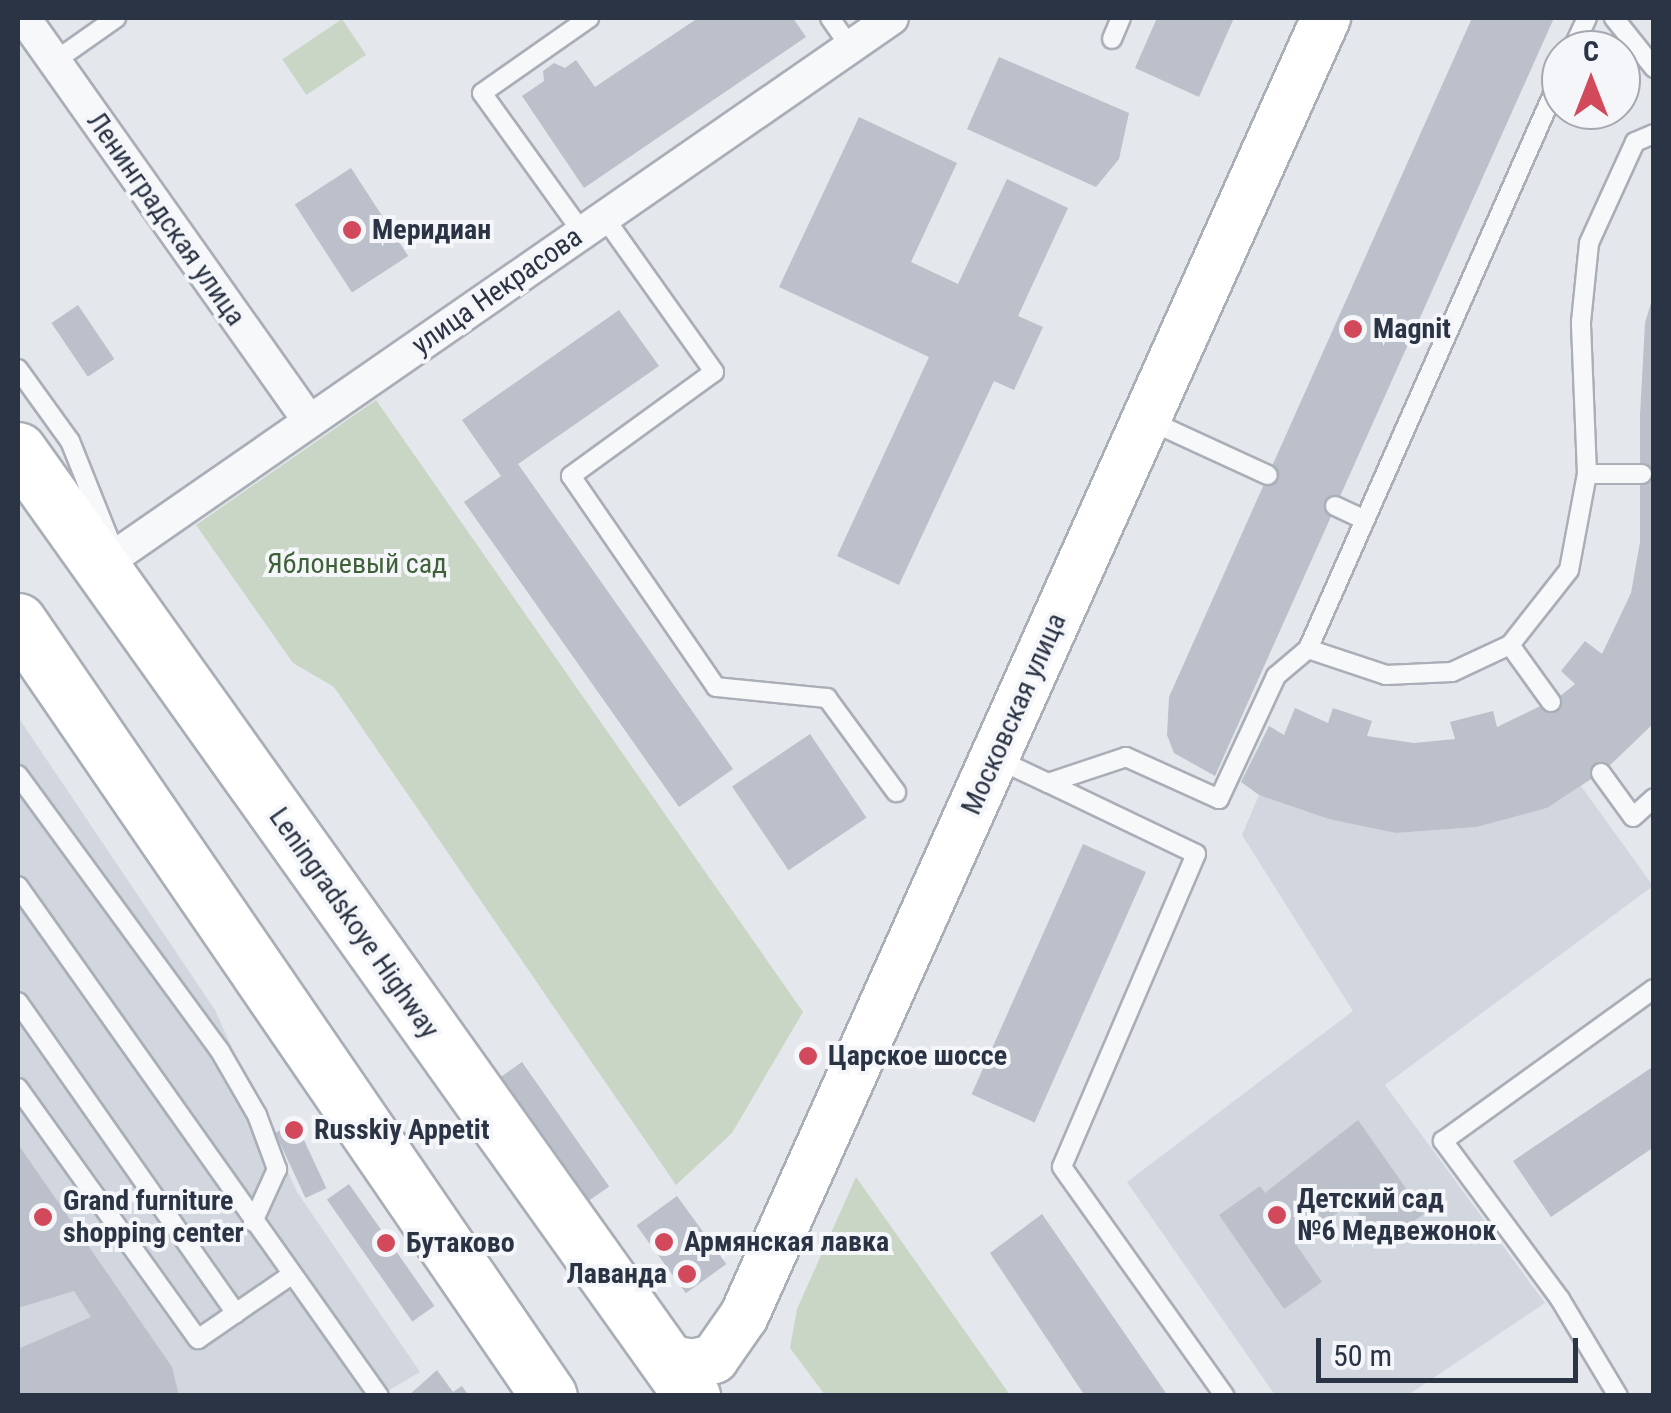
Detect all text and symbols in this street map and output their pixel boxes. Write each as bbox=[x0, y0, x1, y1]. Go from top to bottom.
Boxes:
north arrow bbox=[1541, 30, 1641, 130]
text: С bbox=[1583, 35, 1599, 68]
street label: Ленинградская улица bbox=[80, 106, 252, 332]
place label: Меридиан bbox=[372, 213, 491, 247]
marker: Меридиан bbox=[341, 219, 363, 241]
street label: улица Некрасова bbox=[406, 220, 588, 362]
place label: Magnit bbox=[1373, 312, 1451, 346]
marker: Magnit bbox=[1342, 318, 1364, 340]
park label: Яблоневый сад bbox=[267, 547, 447, 581]
street label: Московская улица bbox=[955, 608, 1073, 820]
street label: Leningradskoye Highway bbox=[262, 801, 446, 1045]
place label: Царское шоссе bbox=[828, 1039, 1007, 1073]
marker: Царское шоссе bbox=[797, 1045, 819, 1067]
place label: Russkiy Appetit bbox=[314, 1113, 489, 1147]
marker: Russkiy Appetit bbox=[283, 1119, 305, 1141]
place label: Детский сад №6 Медвежонок bbox=[1297, 1182, 1496, 1248]
place label: Grand furniture shopping center bbox=[63, 1184, 244, 1250]
marker: Детский сад №6 Медвежонок bbox=[1266, 1204, 1288, 1226]
marker: Grand furniture shopping center bbox=[32, 1206, 54, 1228]
place label: Армянская лавка bbox=[684, 1225, 889, 1259]
place label: Бутаково bbox=[406, 1226, 515, 1260]
marker: Армянская лавка bbox=[653, 1231, 675, 1253]
marker: Бутаково bbox=[375, 1232, 397, 1254]
place label: Лаванда bbox=[566, 1257, 667, 1291]
marker: Лаванда bbox=[676, 1263, 698, 1285]
scale bar bbox=[1321, 1318, 1584, 1380]
text: 50 m bbox=[1333, 1338, 1392, 1373]

